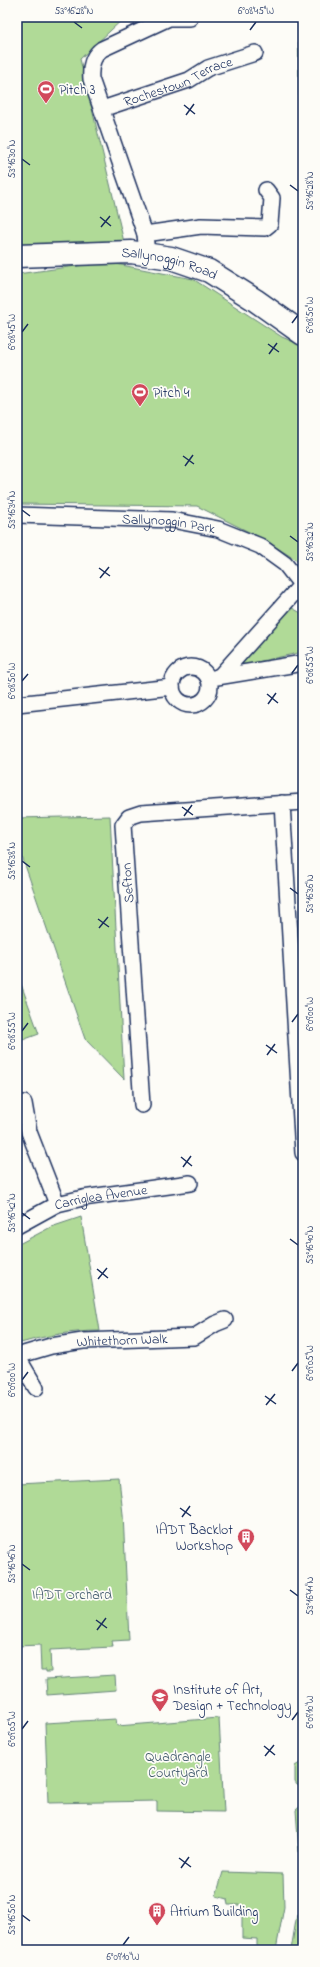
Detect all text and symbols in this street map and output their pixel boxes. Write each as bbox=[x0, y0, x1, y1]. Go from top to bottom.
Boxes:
text: 53°16'28"N bbox=[55, 4, 94, 19]
text: 6°08'45"W bbox=[238, 4, 274, 19]
street label: Rochestown Terrace bbox=[121, 52, 236, 113]
sports icon: Pitch 3 bbox=[36, 79, 56, 104]
place label: Pitch 3 bbox=[59, 80, 96, 101]
text: 53°16'30"N bbox=[5, 139, 20, 178]
text: 53°16'28"N bbox=[303, 171, 318, 210]
street label: Sallynoggin Road bbox=[121, 243, 221, 286]
text: 6°08'50"W bbox=[303, 297, 318, 333]
text: 6°08'45"W bbox=[5, 314, 20, 350]
sports icon: Pitch 4 bbox=[130, 382, 150, 407]
place label: Pitch 4 bbox=[153, 383, 190, 404]
text: 53°16'34"N bbox=[5, 491, 20, 529]
street label: Sallynoggin Park bbox=[121, 509, 218, 540]
text: 53°16'32"N bbox=[303, 522, 318, 562]
text: 6°08'55"W bbox=[303, 646, 318, 684]
text: 6°08'50"W bbox=[5, 663, 20, 699]
text: 53°16'38"N bbox=[5, 842, 20, 880]
street label: Sefton bbox=[117, 862, 140, 904]
text: 53°16'36"N bbox=[303, 874, 318, 913]
text: 6°09'00"W bbox=[303, 997, 318, 1031]
text: 6°08'55"W bbox=[5, 1012, 20, 1050]
street label: Carriglea Avenue bbox=[52, 1180, 149, 1216]
text: 53°16'42"N bbox=[5, 1193, 20, 1233]
text: 53°16'40"N bbox=[303, 1225, 318, 1264]
street label: Whitethorn Walk bbox=[75, 1329, 169, 1354]
text: 6°09'05"W bbox=[303, 1345, 318, 1381]
text: 6°09'00"W bbox=[5, 1363, 20, 1397]
place label: IADT Backlot Workshop bbox=[156, 1520, 233, 1557]
building icon: IADT Backlot Workshop bbox=[236, 1527, 256, 1552]
text: 53°16'46"N bbox=[5, 1544, 20, 1583]
text: 53°16'44"N bbox=[303, 1577, 318, 1615]
park label: IADT Orchard bbox=[32, 1585, 112, 1606]
place label: Institute of Art, Design + Technology bbox=[172, 1680, 292, 1718]
school or university icon: Institute of Art, Design + Technology bbox=[150, 1687, 170, 1712]
text: 6°09'10"W bbox=[303, 1695, 318, 1729]
text: 6°09'05"W bbox=[5, 1711, 20, 1747]
park label: Quadrangle Courtyard bbox=[145, 1747, 212, 1785]
text: 53°16'50"N bbox=[5, 1895, 20, 1935]
building icon: Atrium Building bbox=[147, 1901, 167, 1926]
place label: Atrium Building bbox=[170, 1902, 258, 1924]
text: 6°09'10"W bbox=[106, 1950, 140, 1965]

